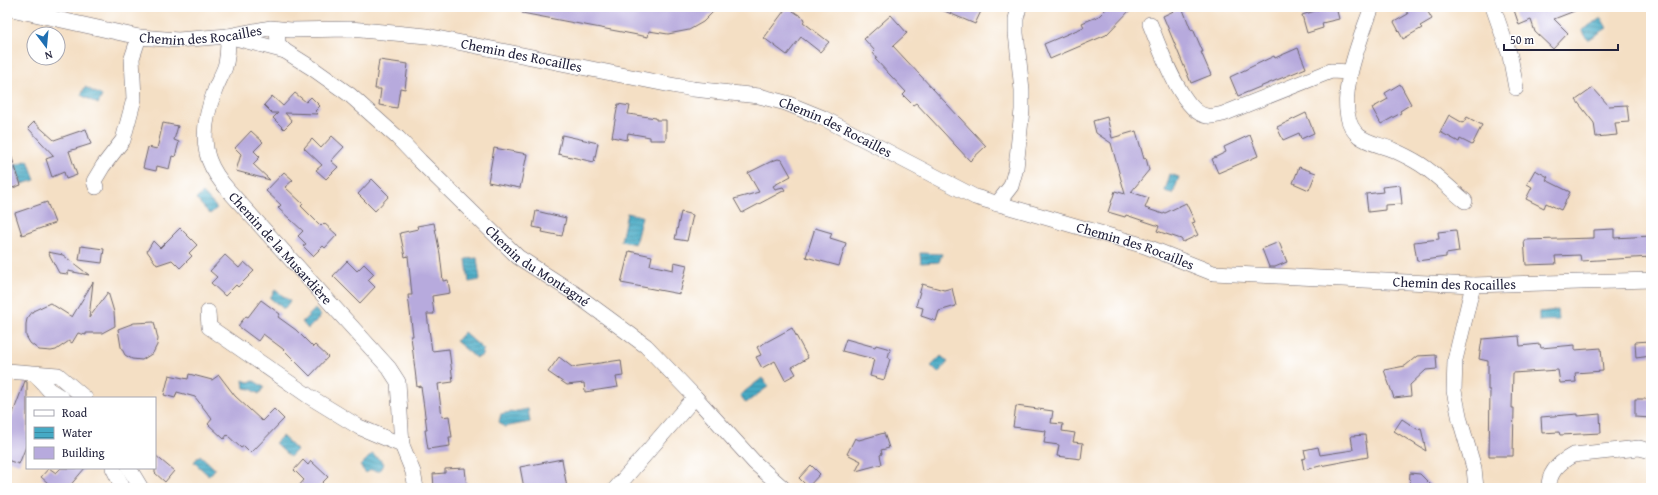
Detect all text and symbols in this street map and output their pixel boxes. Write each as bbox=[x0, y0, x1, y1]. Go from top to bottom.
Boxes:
street label: Chemin des Rocailles bbox=[139, 20, 263, 50]
north arrow bbox=[26, 26, 66, 66]
scale bar bbox=[1504, 26, 1618, 52]
text: 50 m bbox=[1510, 31, 1534, 48]
street label: Chemin des Rocailles bbox=[459, 33, 584, 77]
text: N bbox=[42, 47, 54, 64]
street label: Chemin des Rocailles bbox=[777, 92, 896, 162]
street label: Chemin de la Musardière bbox=[224, 187, 337, 309]
street label: Chemin des Rocailles bbox=[1074, 217, 1197, 275]
street label: Chemin du Montagné bbox=[481, 221, 594, 312]
street label: Chemin des Rocailles bbox=[1392, 271, 1516, 295]
legend bbox=[26, 397, 156, 469]
text: Road bbox=[62, 404, 88, 421]
text: Water bbox=[62, 424, 92, 441]
text: Building bbox=[62, 444, 105, 461]

